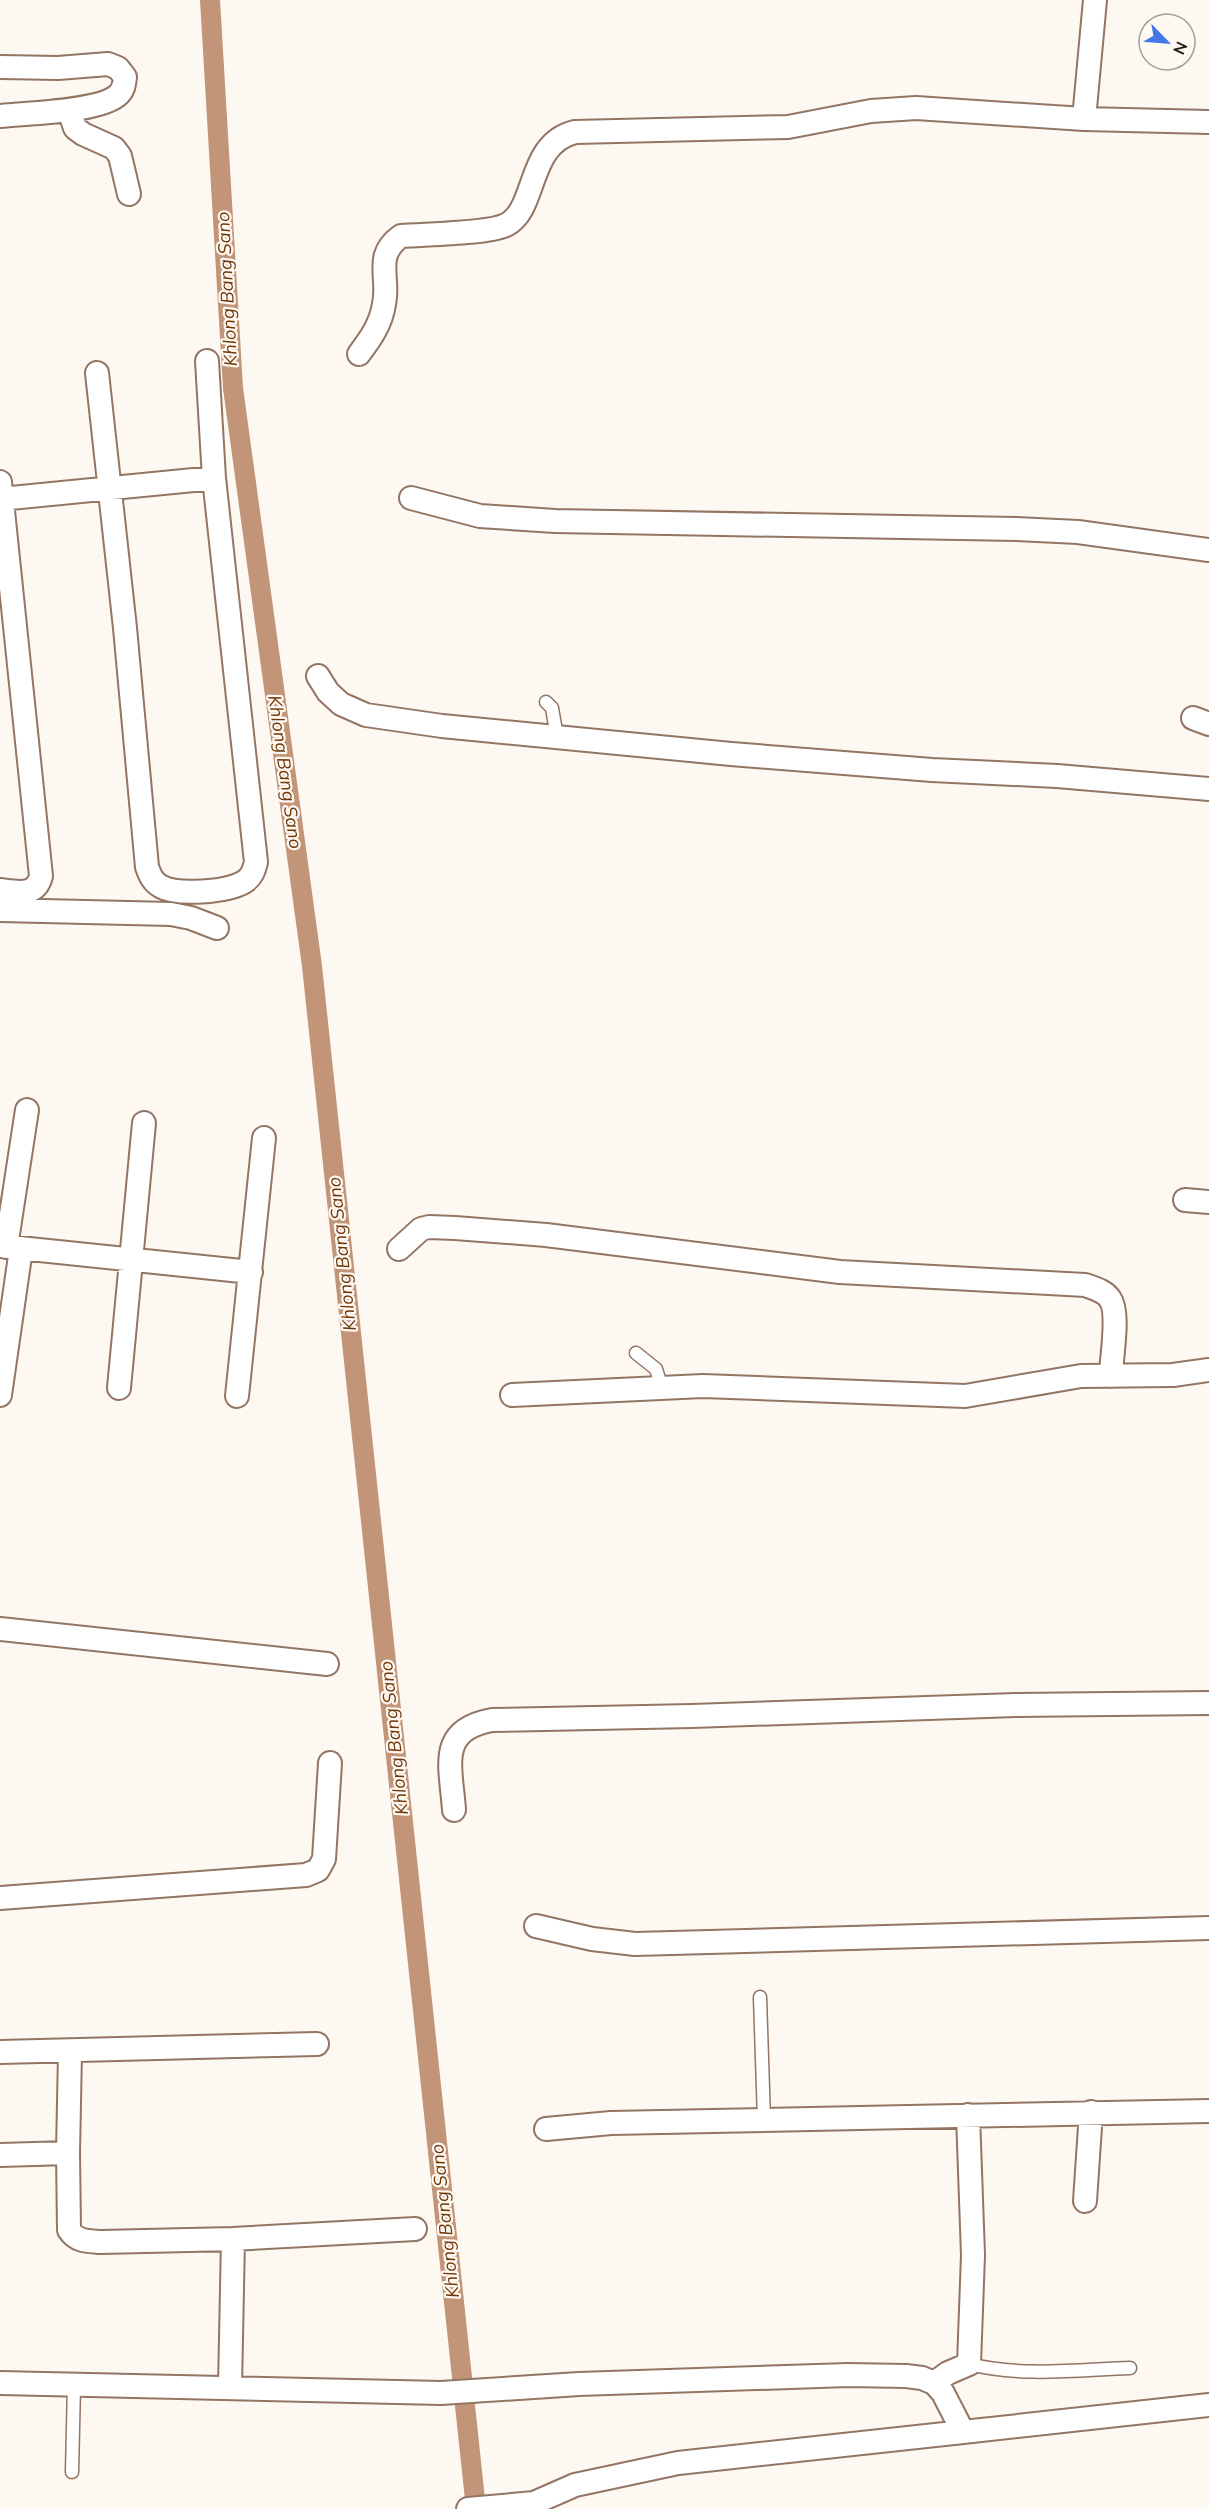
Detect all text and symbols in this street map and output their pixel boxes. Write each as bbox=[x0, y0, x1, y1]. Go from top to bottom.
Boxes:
north arrow bbox=[1137, 12, 1197, 72]
text: N bbox=[1169, 39, 1192, 58]
water label: Khlong Bang Sano bbox=[211, 211, 242, 367]
water label: Khlong Bang Sano bbox=[263, 694, 308, 850]
water label: Khlong Bang Sano bbox=[322, 1176, 361, 1332]
water label: Khlong Bang Sano bbox=[374, 1660, 413, 1816]
water label: Khlong Bang Sano bbox=[425, 2143, 464, 2299]

